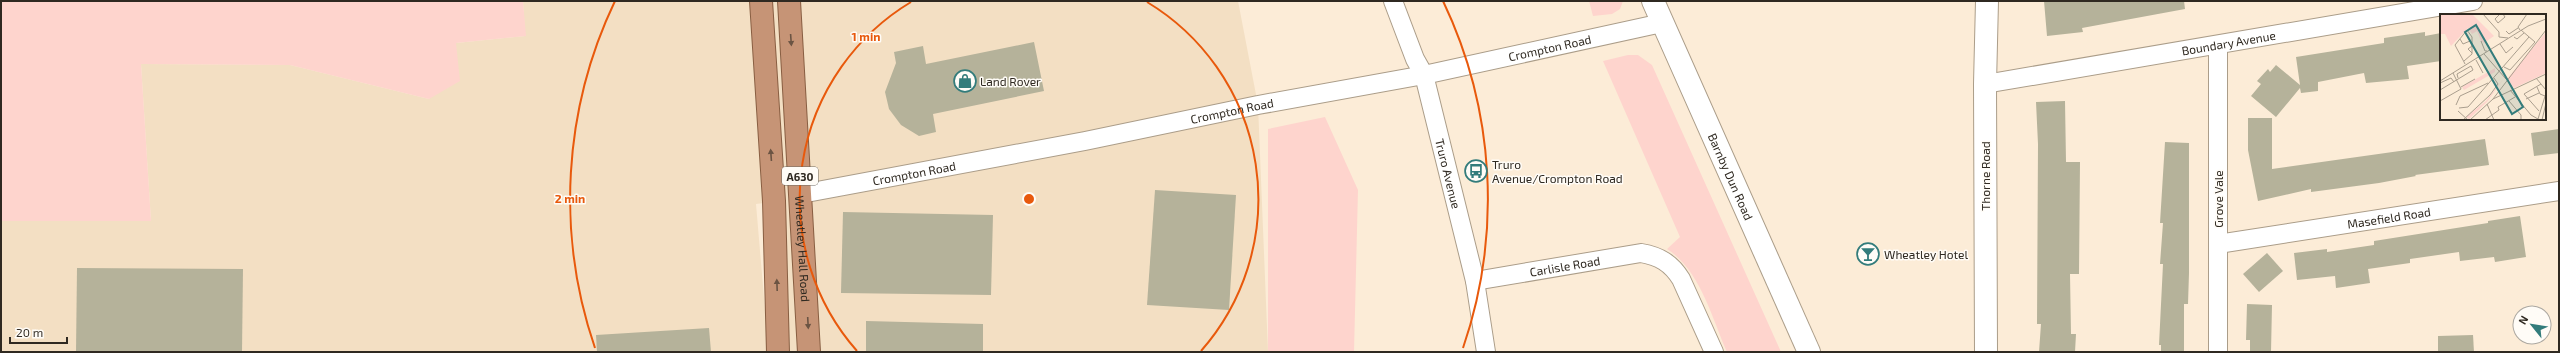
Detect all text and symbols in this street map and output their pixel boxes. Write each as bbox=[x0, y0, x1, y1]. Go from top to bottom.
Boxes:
inset map bbox=[2440, 14, 2546, 120]
street label: Boundary Avenue bbox=[2180, 28, 2277, 57]
text: 1 min bbox=[852, 29, 880, 43]
street label: Crompton Road bbox=[1507, 32, 1593, 63]
one-way arrow bbox=[788, 34, 795, 46]
shop icon: Land Rover bbox=[952, 68, 978, 94]
place label: Land Rover bbox=[980, 74, 1041, 88]
street label: Crompton Road bbox=[1189, 95, 1275, 126]
street label: Barnby Dun Road bbox=[1706, 131, 1756, 222]
street label: Truro Avenue bbox=[1433, 137, 1464, 210]
street label: Thorne Road bbox=[1978, 141, 1992, 211]
one-way arrow bbox=[767, 149, 774, 161]
place label: Truro Avenue/Crompton Road bbox=[1492, 157, 1623, 185]
street label: Crompton Road bbox=[871, 158, 957, 188]
bus stop icon: Truro Avenue/Crompton Road bbox=[1463, 158, 1489, 184]
road number: A630 bbox=[782, 167, 818, 185]
street label: Grove Vale bbox=[2211, 170, 2225, 228]
text: 2 min bbox=[555, 191, 585, 205]
centre of rings bbox=[1022, 192, 1036, 206]
street label: Wheatley Hall Road bbox=[793, 195, 813, 302]
street label: Masefield Road bbox=[2346, 204, 2432, 231]
bar icon: Wheatley Hotel bbox=[1855, 241, 1881, 267]
place label: Wheatley Hotel bbox=[1884, 247, 1969, 261]
street label: Carlisle Road bbox=[1528, 253, 1601, 279]
one-way arrow bbox=[773, 279, 780, 291]
north arrow bbox=[2512, 305, 2552, 345]
text: N bbox=[2515, 313, 2531, 326]
one-way arrow bbox=[804, 317, 811, 329]
scale bar bbox=[10, 319, 67, 345]
text: 20 m bbox=[16, 325, 43, 339]

